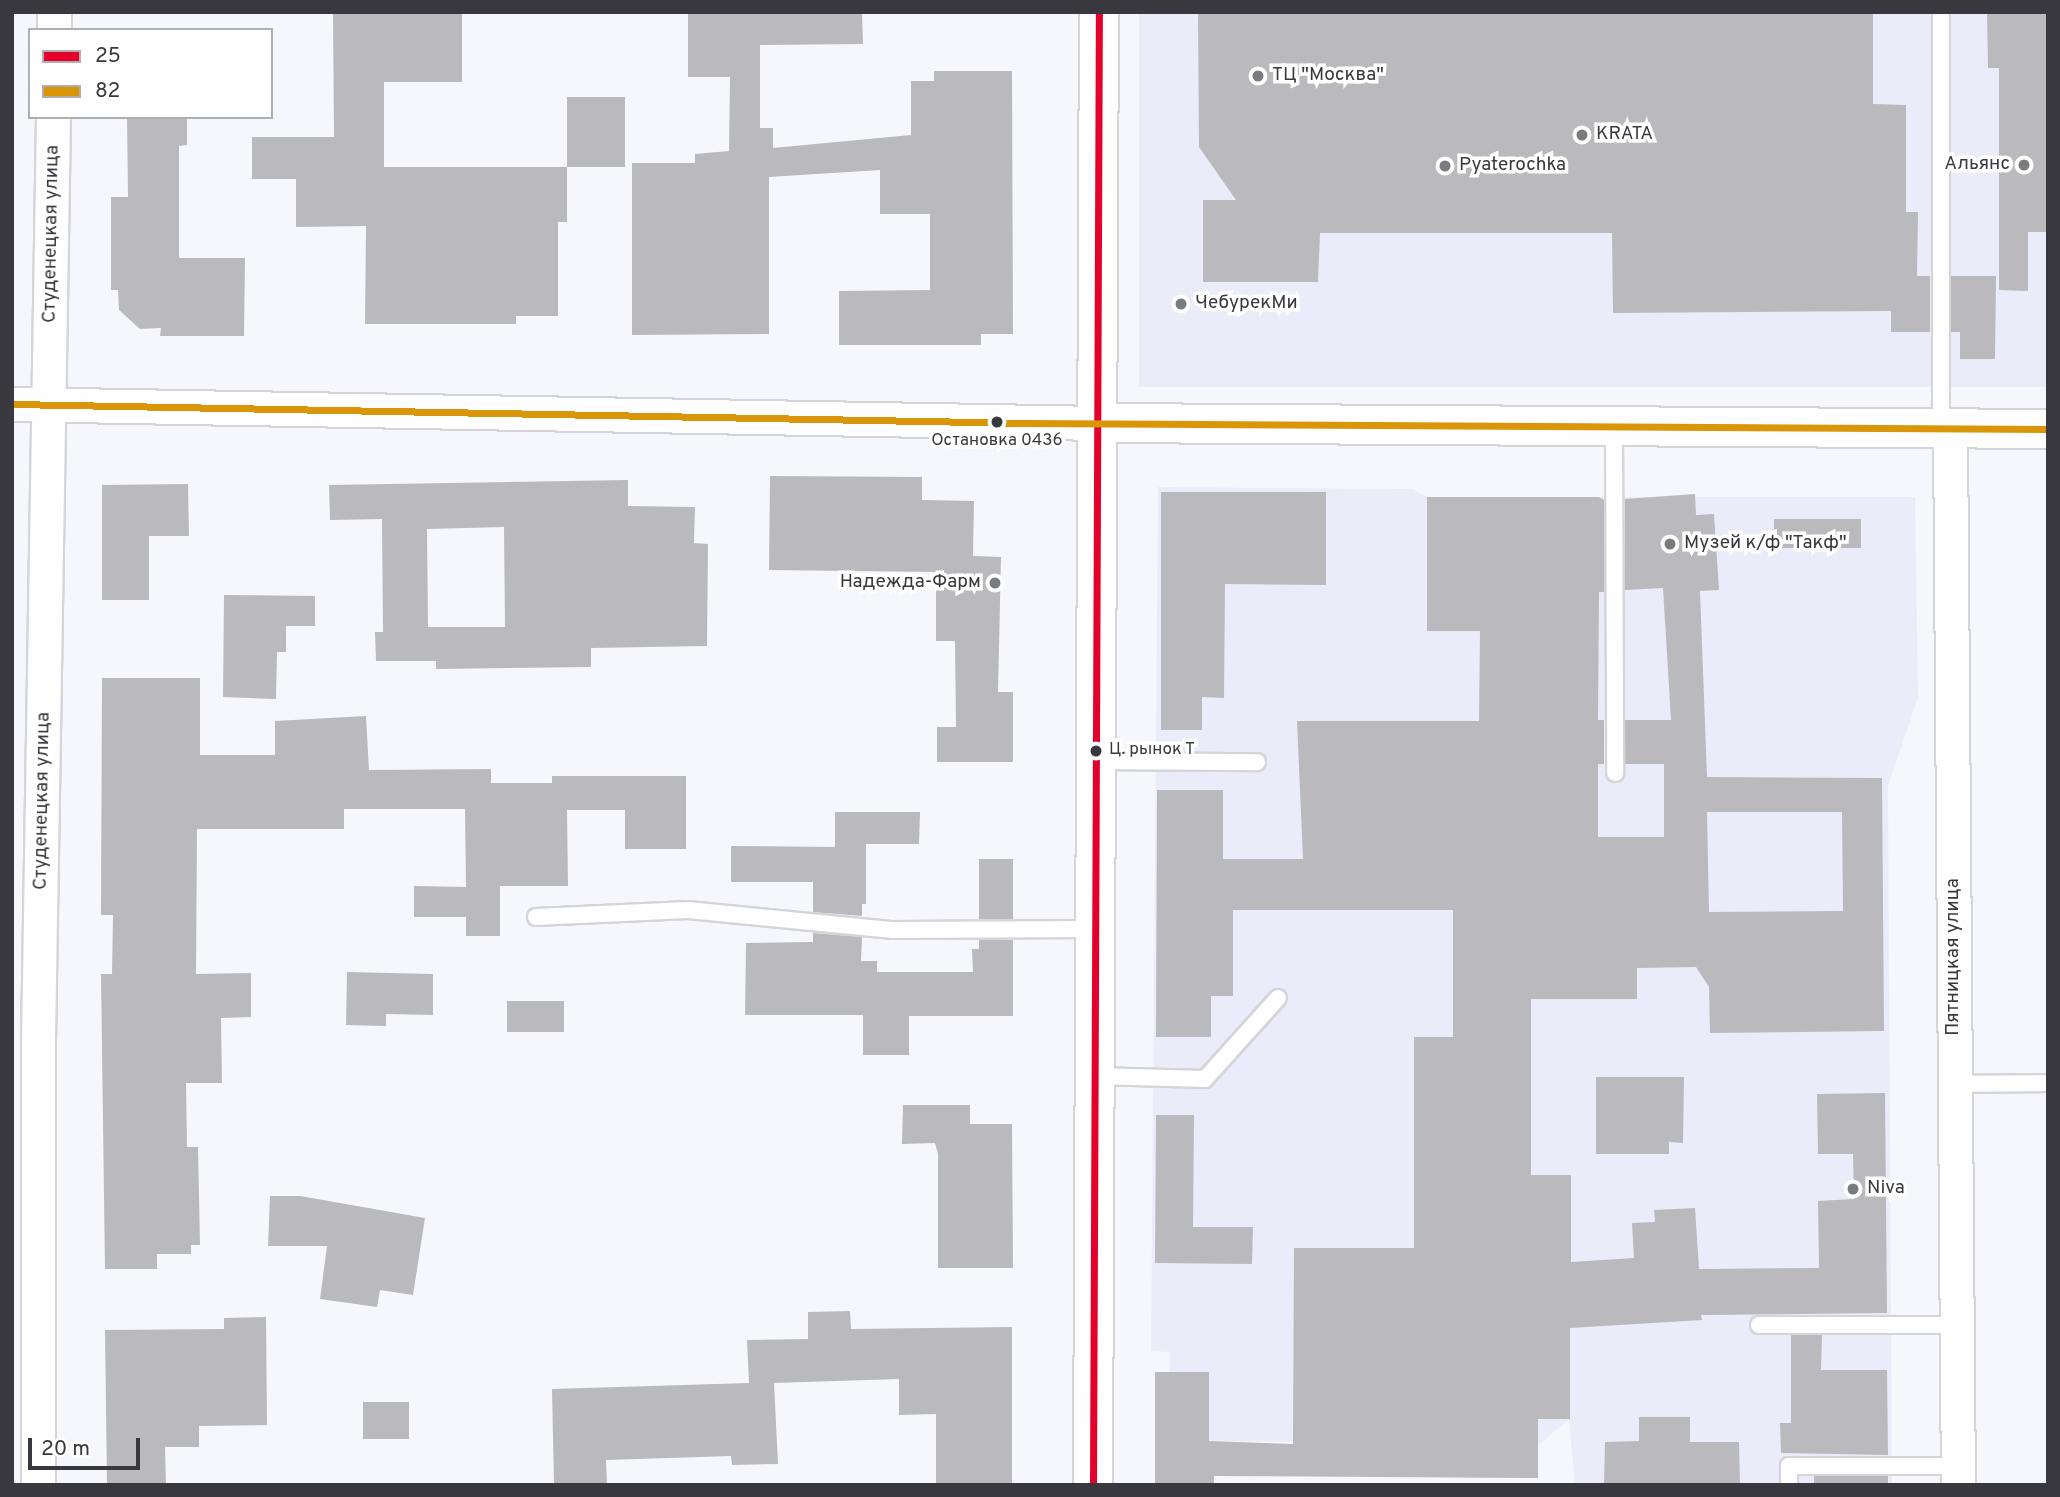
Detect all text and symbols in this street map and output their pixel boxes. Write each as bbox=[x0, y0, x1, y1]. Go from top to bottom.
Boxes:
legend bbox=[28, 28, 273, 119]
text: 25 bbox=[95, 43, 121, 70]
place label: ТЦ "Москва" bbox=[1272, 65, 1384, 87]
marker: ТЦ "Москва" bbox=[1250, 68, 1266, 84]
text: 82 bbox=[95, 78, 120, 105]
place label: KRATA bbox=[1596, 124, 1653, 146]
marker: KRATA bbox=[1574, 127, 1590, 143]
street label: Студенецкая улица bbox=[39, 145, 65, 323]
place label: Альянс bbox=[1944, 154, 2010, 176]
place label: Pyaterochka bbox=[1459, 155, 1566, 177]
marker: Альянс bbox=[2016, 157, 2032, 173]
marker: Pyaterochka bbox=[1437, 158, 1453, 174]
place label: ЧебурекМи bbox=[1195, 293, 1298, 315]
marker: ЧебурекМи bbox=[1173, 296, 1189, 312]
marker: Остановка 0436 bbox=[990, 415, 1004, 429]
place label: Остановка 0436 bbox=[931, 432, 1063, 452]
place label: Музей к/ф "Такф" bbox=[1684, 533, 1847, 555]
marker: Музей к/ф "Такф" bbox=[1662, 536, 1678, 552]
place label: Надежда-Фарм bbox=[840, 572, 981, 594]
marker: Надежда-Фарм bbox=[987, 575, 1003, 591]
street label: Студенецкая улица bbox=[30, 712, 56, 890]
place label: Ц. рынок Т bbox=[1109, 741, 1196, 761]
marker: Ц. рынок Т bbox=[1089, 744, 1103, 758]
street label: Пятницкая улица bbox=[1943, 878, 1965, 1036]
place label: Niva bbox=[1867, 1178, 1905, 1200]
marker: Niva bbox=[1845, 1181, 1861, 1197]
scale bar bbox=[32, 1424, 144, 1468]
text: 20 m bbox=[41, 1436, 90, 1463]

